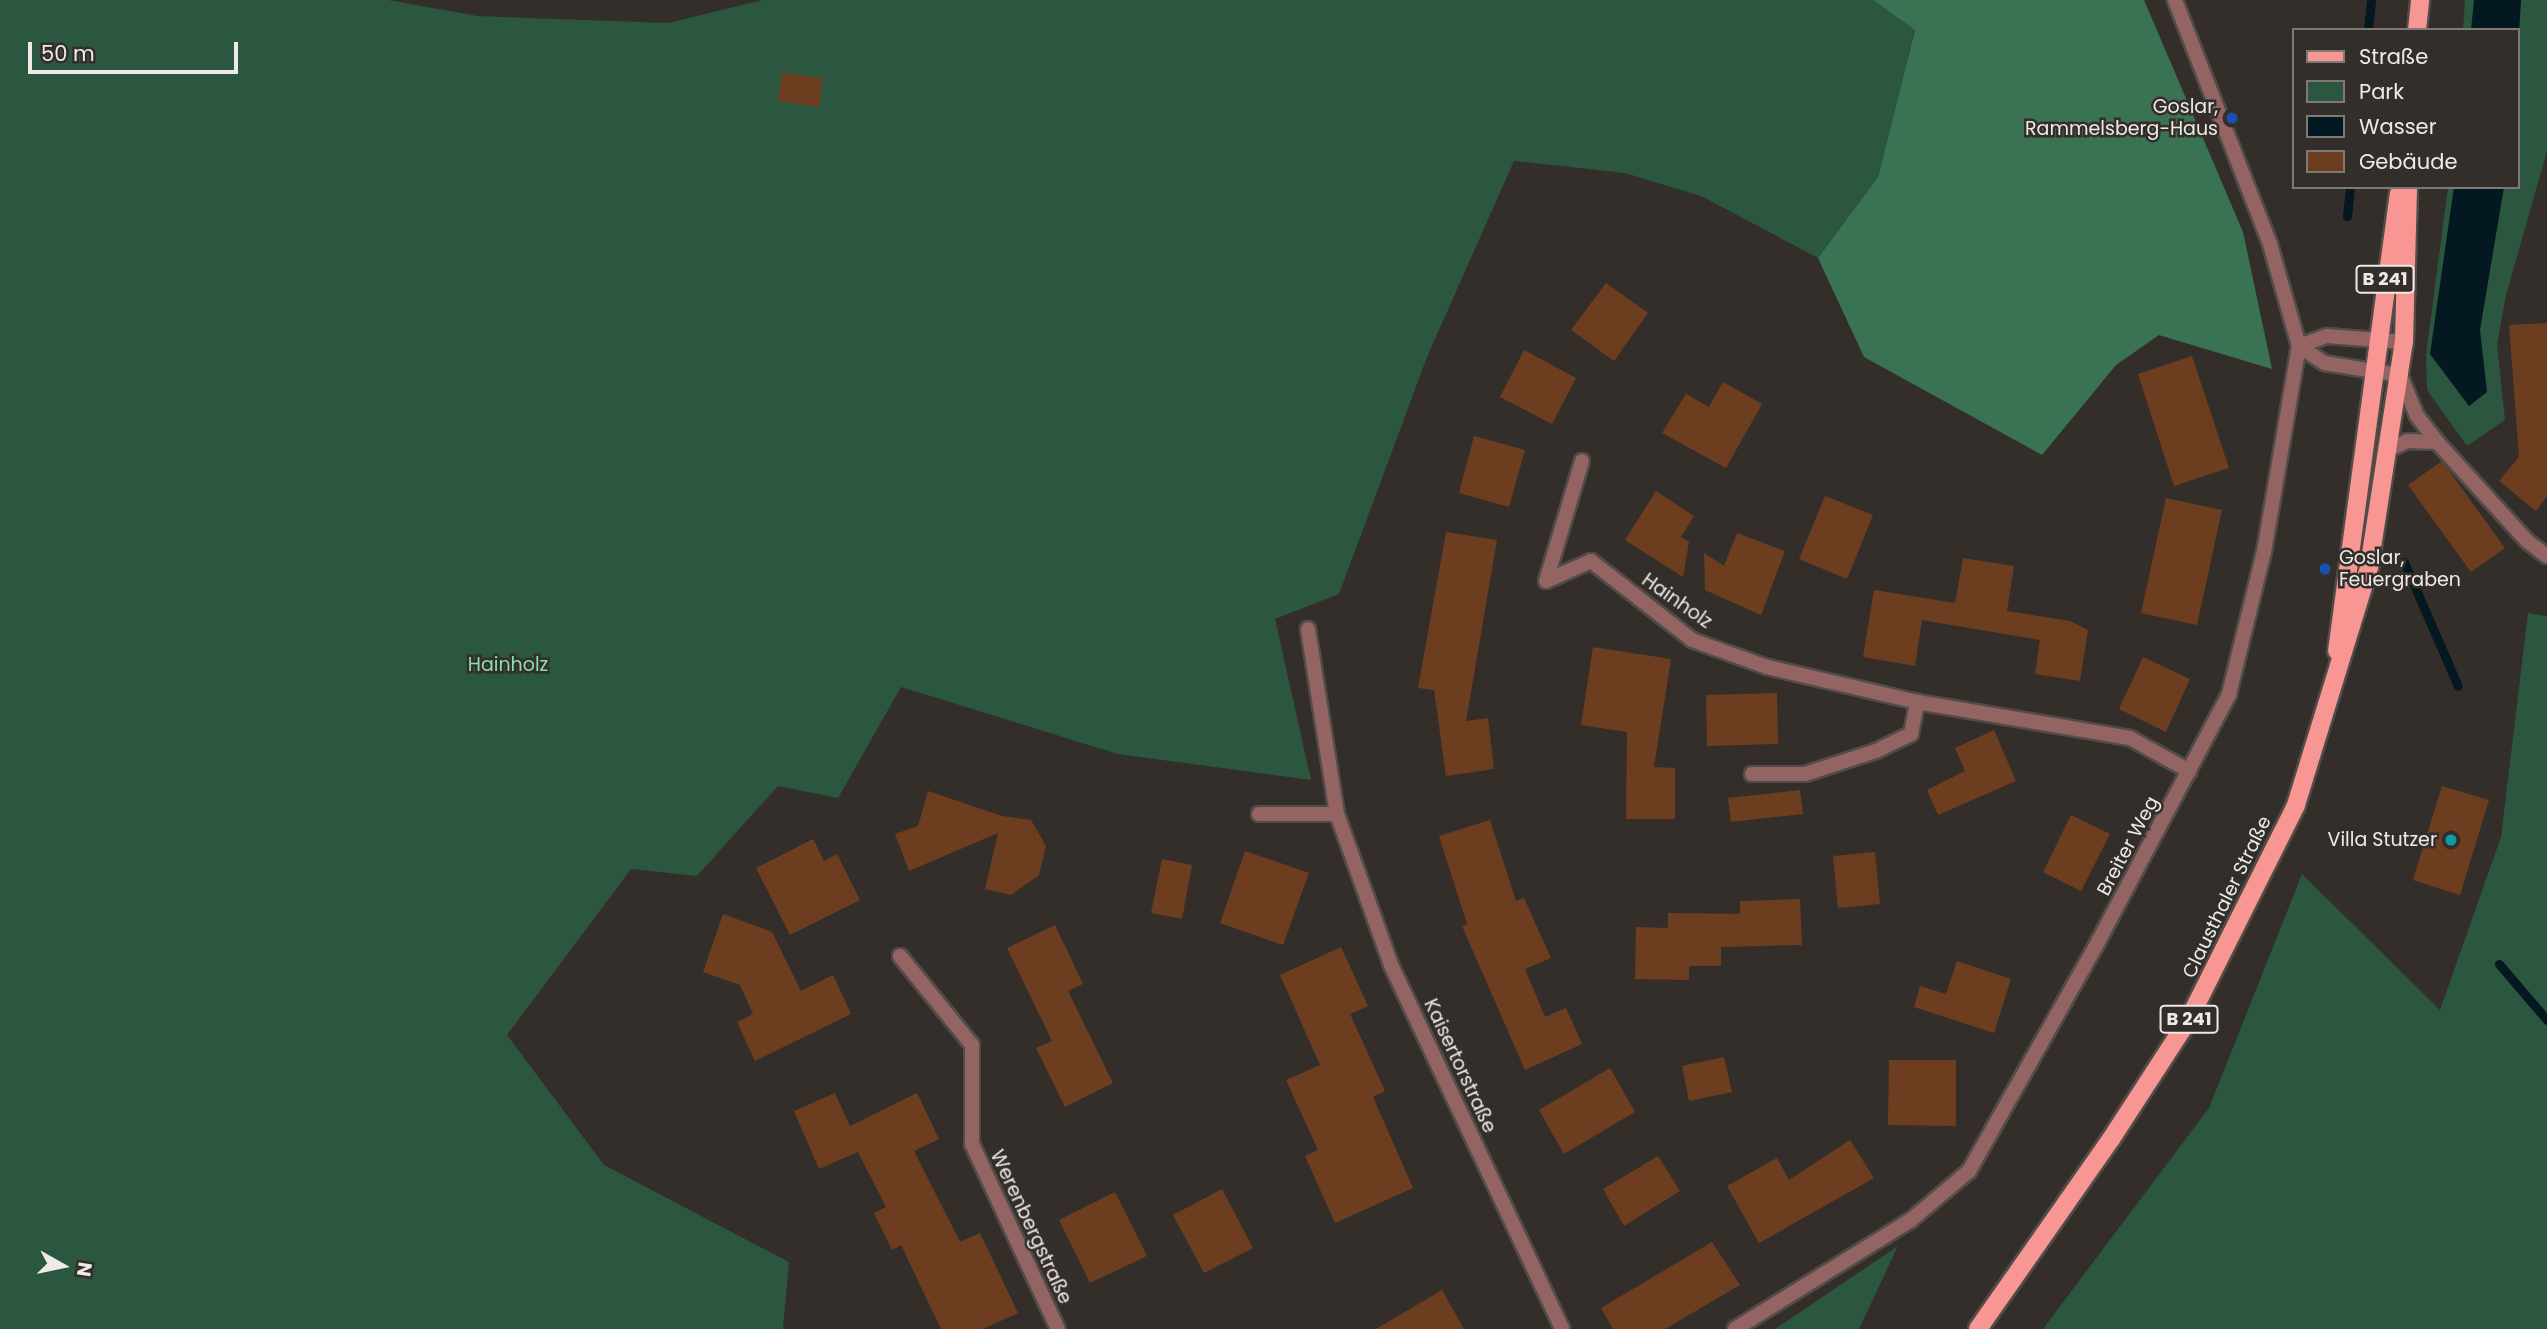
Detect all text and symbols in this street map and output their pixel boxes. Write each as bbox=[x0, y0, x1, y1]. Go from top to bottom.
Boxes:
scale bar bbox=[32, 28, 242, 72]
legend bbox=[2292, 28, 2519, 189]
text: 50 m bbox=[41, 39, 95, 68]
text: Straße bbox=[2359, 42, 2428, 71]
text: Park bbox=[2359, 77, 2404, 106]
place label: Goslar, Rammelsberg-Haus bbox=[2025, 96, 2218, 140]
marker: Goslar, Rammelsberg-Haus bbox=[2224, 110, 2240, 126]
text: Wasser bbox=[2359, 112, 2436, 141]
text: Gebäude bbox=[2359, 147, 2457, 176]
road number: B 241 bbox=[2355, 264, 2415, 293]
place label: Goslar, Feuergraben bbox=[2339, 547, 2461, 591]
marker: Goslar, Feuergraben bbox=[2317, 561, 2333, 577]
street label: Hainholz bbox=[1638, 569, 1716, 633]
park label: Hainholz bbox=[468, 654, 548, 676]
street label: Breiter Weg bbox=[2092, 792, 2164, 900]
street label: Clausthaler Straße bbox=[2178, 812, 2276, 982]
place label: Villa Stutzer bbox=[2328, 829, 2437, 851]
marker: Villa Stutzer bbox=[2443, 832, 2459, 848]
street label: Kaisertorstraße bbox=[1419, 995, 1501, 1137]
road number: B 241 bbox=[2159, 1004, 2219, 1034]
street label: Werenbergstraße bbox=[985, 1146, 1077, 1308]
north arrow bbox=[28, 1231, 98, 1301]
text: N bbox=[70, 1260, 99, 1279]

